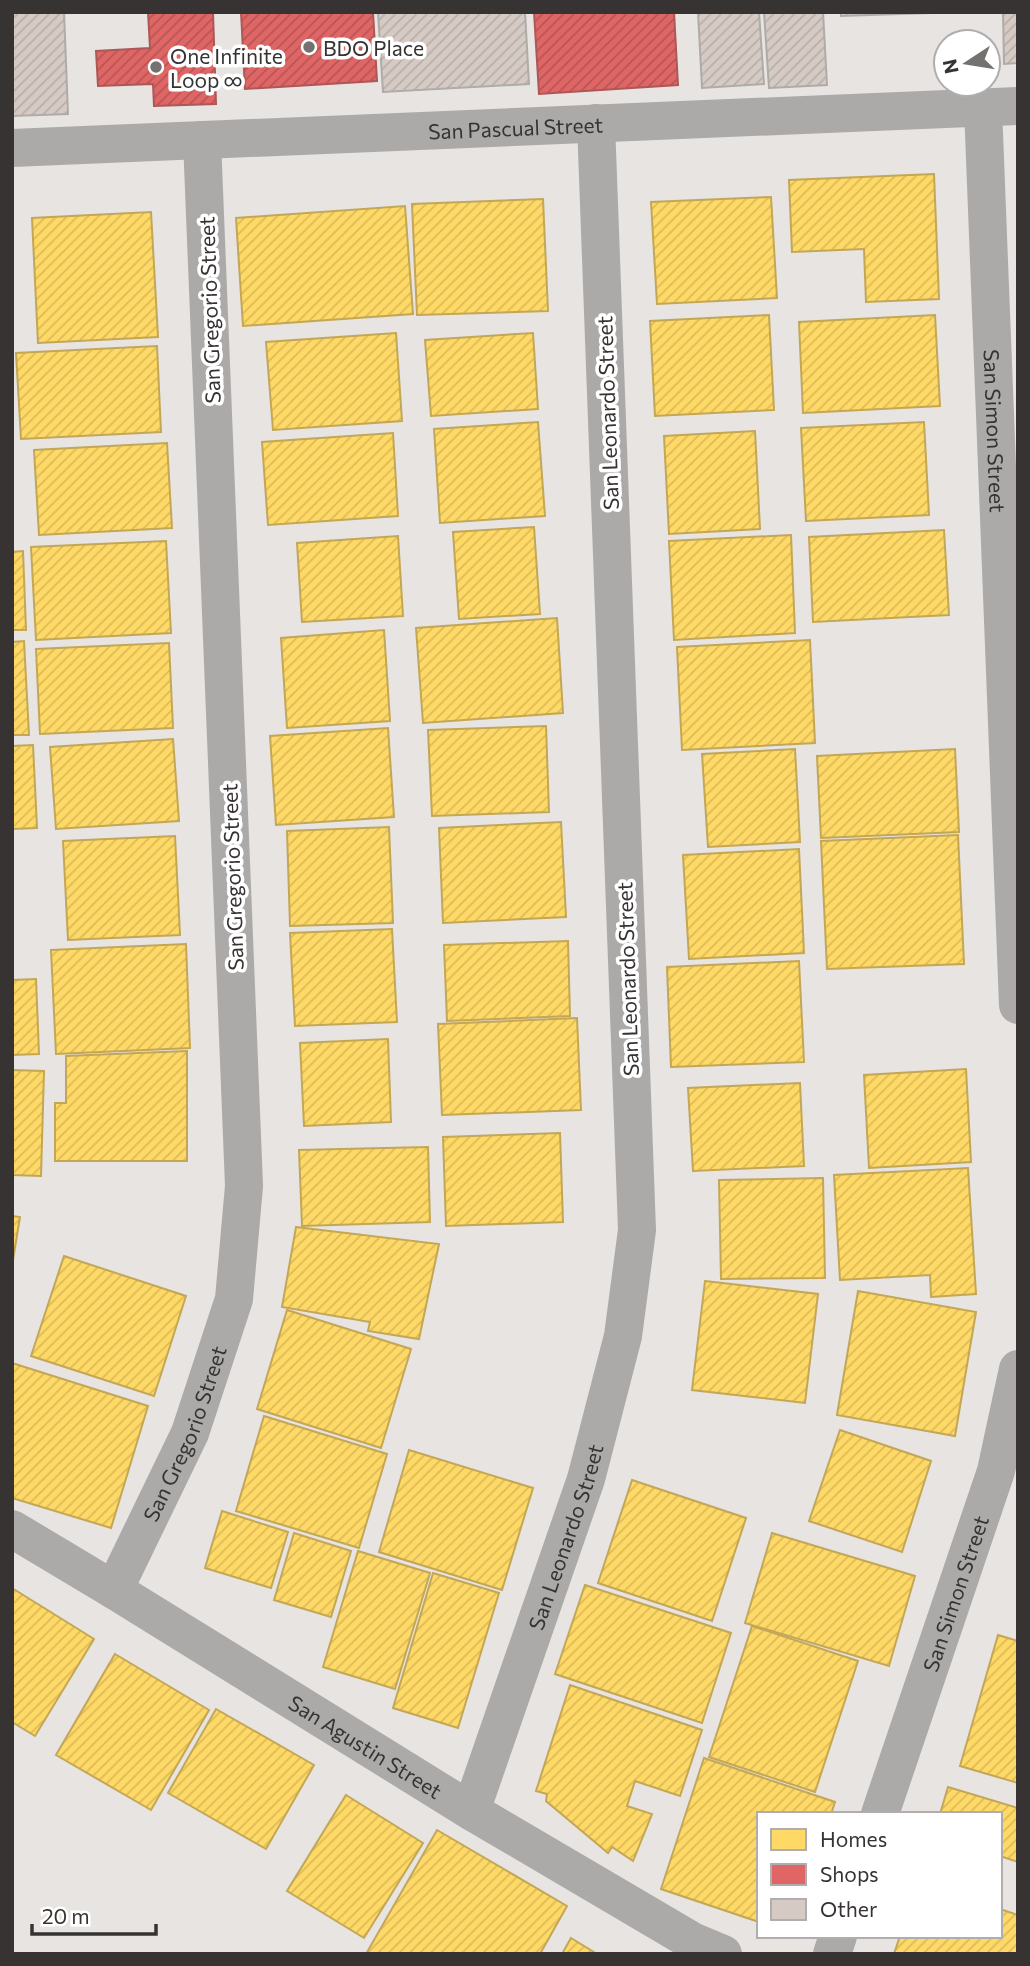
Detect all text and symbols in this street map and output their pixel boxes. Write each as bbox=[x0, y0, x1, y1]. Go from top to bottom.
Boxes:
north arrow bbox=[932, 28, 1002, 98]
place label: BDO Place bbox=[323, 35, 424, 60]
marker: BDO Place bbox=[301, 39, 317, 55]
place label: One Infinite Loop ∞ bbox=[170, 43, 283, 92]
text: N bbox=[937, 57, 963, 76]
marker: One Infinite Loop ∞ bbox=[148, 59, 164, 75]
street label: San Pascual Street bbox=[428, 111, 604, 143]
street label: San Gregorio Street bbox=[193, 216, 225, 404]
street label: San Leonardo Street bbox=[591, 316, 623, 510]
street label: San Simon Street bbox=[980, 349, 1011, 513]
street label: San Gregorio Street bbox=[216, 783, 248, 971]
street label: San Leonardo Street bbox=[611, 882, 643, 1076]
street label: San Gregorio Street bbox=[137, 1342, 230, 1525]
street label: San Leonardo Street bbox=[522, 1441, 607, 1633]
street label: San Simon Street bbox=[917, 1512, 993, 1675]
street label: San Agustin Street bbox=[285, 1689, 447, 1803]
legend bbox=[757, 1812, 1002, 1938]
text: Homes bbox=[820, 1826, 887, 1851]
text: Shops bbox=[820, 1861, 879, 1886]
scale bar bbox=[32, 1892, 156, 1936]
text: Other bbox=[820, 1896, 877, 1921]
text: 20 m bbox=[42, 1903, 90, 1928]

